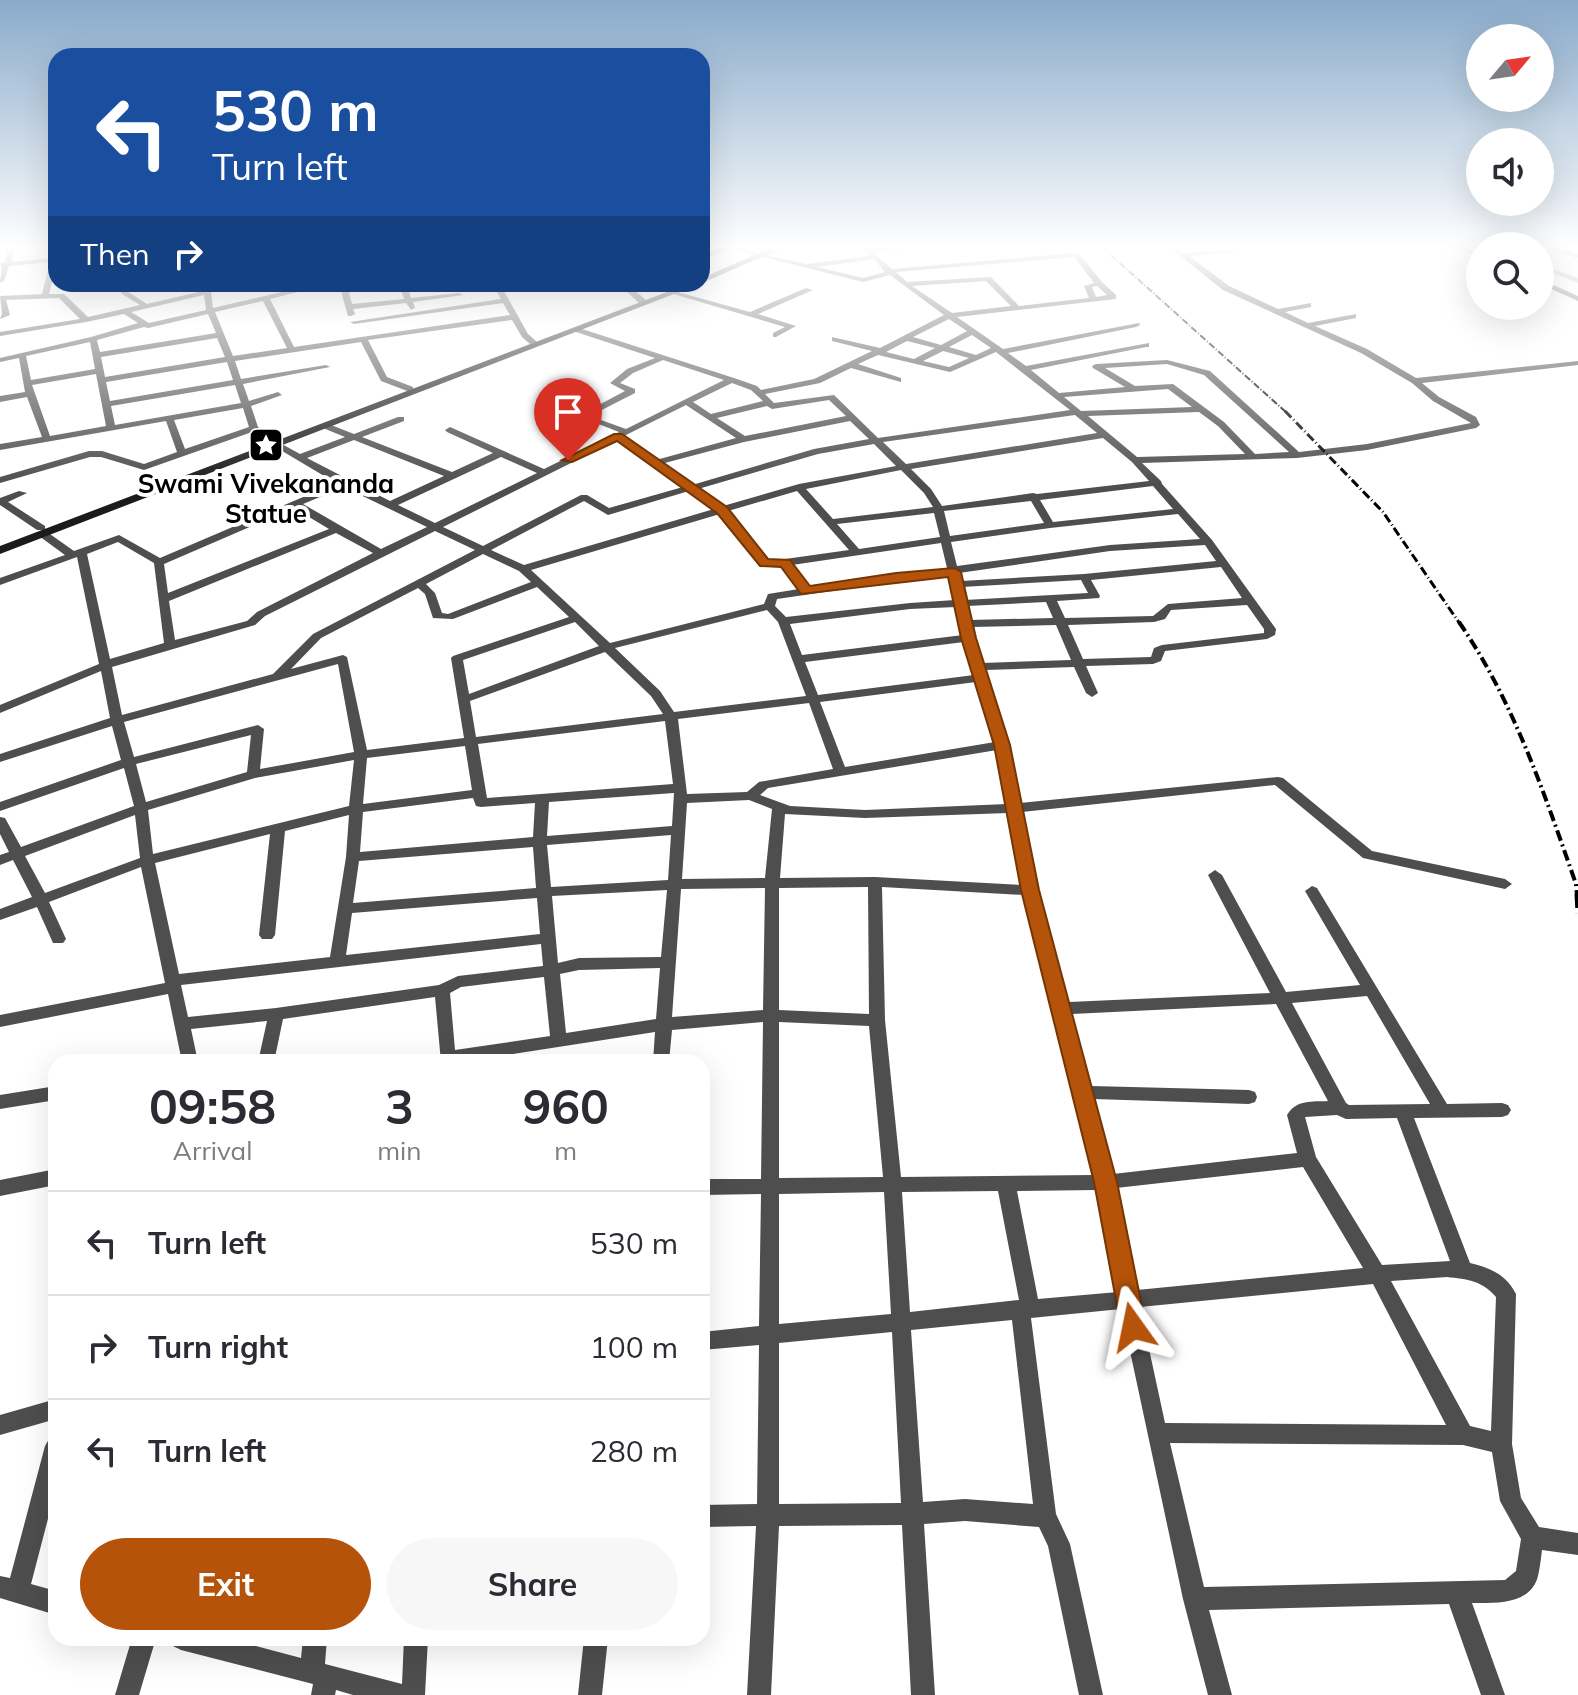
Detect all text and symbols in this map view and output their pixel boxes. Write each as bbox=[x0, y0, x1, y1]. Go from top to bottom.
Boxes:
north arrow bbox=[1466, 24, 1554, 112]
map controls bbox=[1466, 24, 1554, 320]
text: 530 m bbox=[212, 75, 379, 145]
icon: left bbox=[80, 80, 184, 184]
button: sound bbox=[1466, 128, 1554, 216]
text: Turn left bbox=[212, 144, 348, 189]
icon: right bbox=[166, 232, 210, 276]
button: search bbox=[1466, 232, 1554, 320]
text: Then bbox=[80, 235, 150, 273]
pin bbox=[534, 378, 602, 460]
icon: arrive bbox=[546, 390, 590, 434]
place icon: Swami Vivekananda Statue bbox=[247, 426, 285, 464]
place label: Swami Vivekananda Statue bbox=[138, 467, 394, 530]
text: 09:58 bbox=[149, 1076, 276, 1136]
text: 3 bbox=[385, 1076, 414, 1136]
text: 960 bbox=[523, 1076, 609, 1136]
text: Arrival bbox=[173, 1134, 252, 1167]
text: min bbox=[377, 1134, 421, 1167]
text: m bbox=[554, 1134, 577, 1167]
icon: left bbox=[80, 1221, 124, 1265]
text: Turn left bbox=[148, 1224, 266, 1262]
text: 530 m bbox=[590, 1224, 678, 1262]
position arrow bbox=[1091, 1285, 1175, 1369]
icon: right bbox=[80, 1325, 124, 1369]
text: Turn right bbox=[148, 1328, 288, 1366]
text: 100 m bbox=[590, 1328, 678, 1366]
icon: left bbox=[80, 1429, 124, 1473]
text: Turn left bbox=[148, 1432, 266, 1470]
text: 280 m bbox=[590, 1432, 678, 1470]
button: Exit bbox=[80, 1538, 371, 1630]
button: Share bbox=[387, 1538, 678, 1630]

